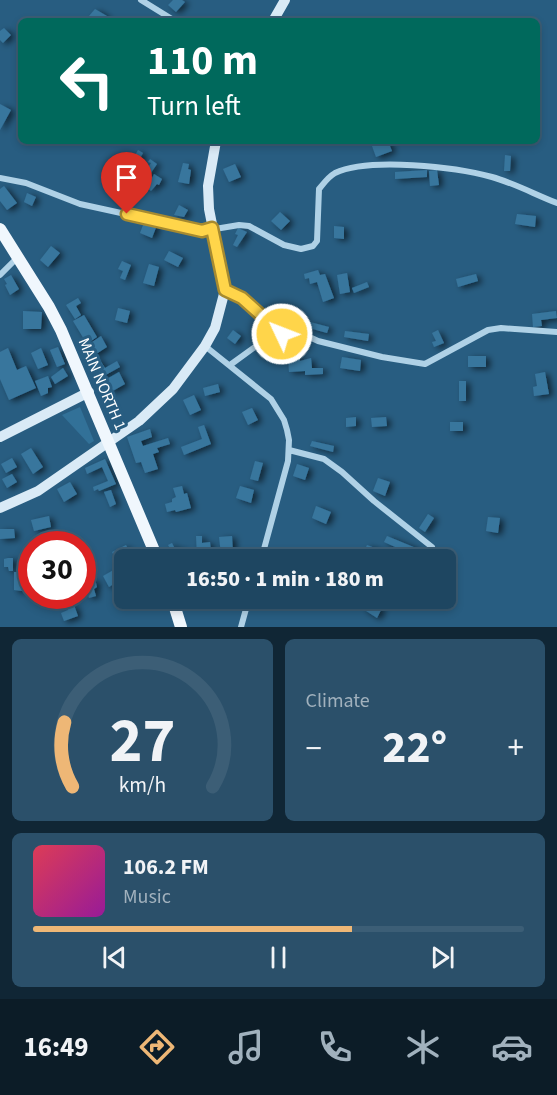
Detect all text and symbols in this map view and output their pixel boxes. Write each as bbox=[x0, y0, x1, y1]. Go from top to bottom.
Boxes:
text: 110 m bbox=[147, 31, 258, 91]
icon: left bbox=[48, 42, 126, 120]
text: Turn left bbox=[147, 87, 241, 126]
pin bbox=[101, 152, 152, 214]
icon: arrive bbox=[110, 161, 143, 194]
position arrow bbox=[250, 302, 314, 366]
street label: MAIN NORTH 1 bbox=[73, 335, 131, 433]
speed limit sign: 30 bbox=[18, 531, 96, 609]
text: 16:50 · 1 min · 180 m bbox=[186, 563, 384, 595]
text: Climate bbox=[306, 687, 370, 715]
text: 27 bbox=[109, 697, 175, 786]
text: 22° bbox=[382, 716, 447, 780]
text: − bbox=[306, 725, 322, 772]
text: + bbox=[508, 725, 524, 772]
text: km/h bbox=[118, 770, 166, 801]
text: 106.2 FM bbox=[123, 851, 209, 883]
text: Music bbox=[123, 883, 171, 911]
icon: previous bbox=[98, 941, 131, 974]
icon: pause bbox=[262, 941, 295, 974]
icon: next bbox=[426, 941, 459, 974]
icon: directions bbox=[136, 1026, 178, 1068]
icon: music bbox=[225, 1026, 267, 1068]
icon: phone bbox=[314, 1026, 356, 1068]
icon: climate bbox=[402, 1026, 444, 1068]
icon: car bbox=[491, 1026, 533, 1068]
text: 16:49 bbox=[23, 1028, 89, 1067]

